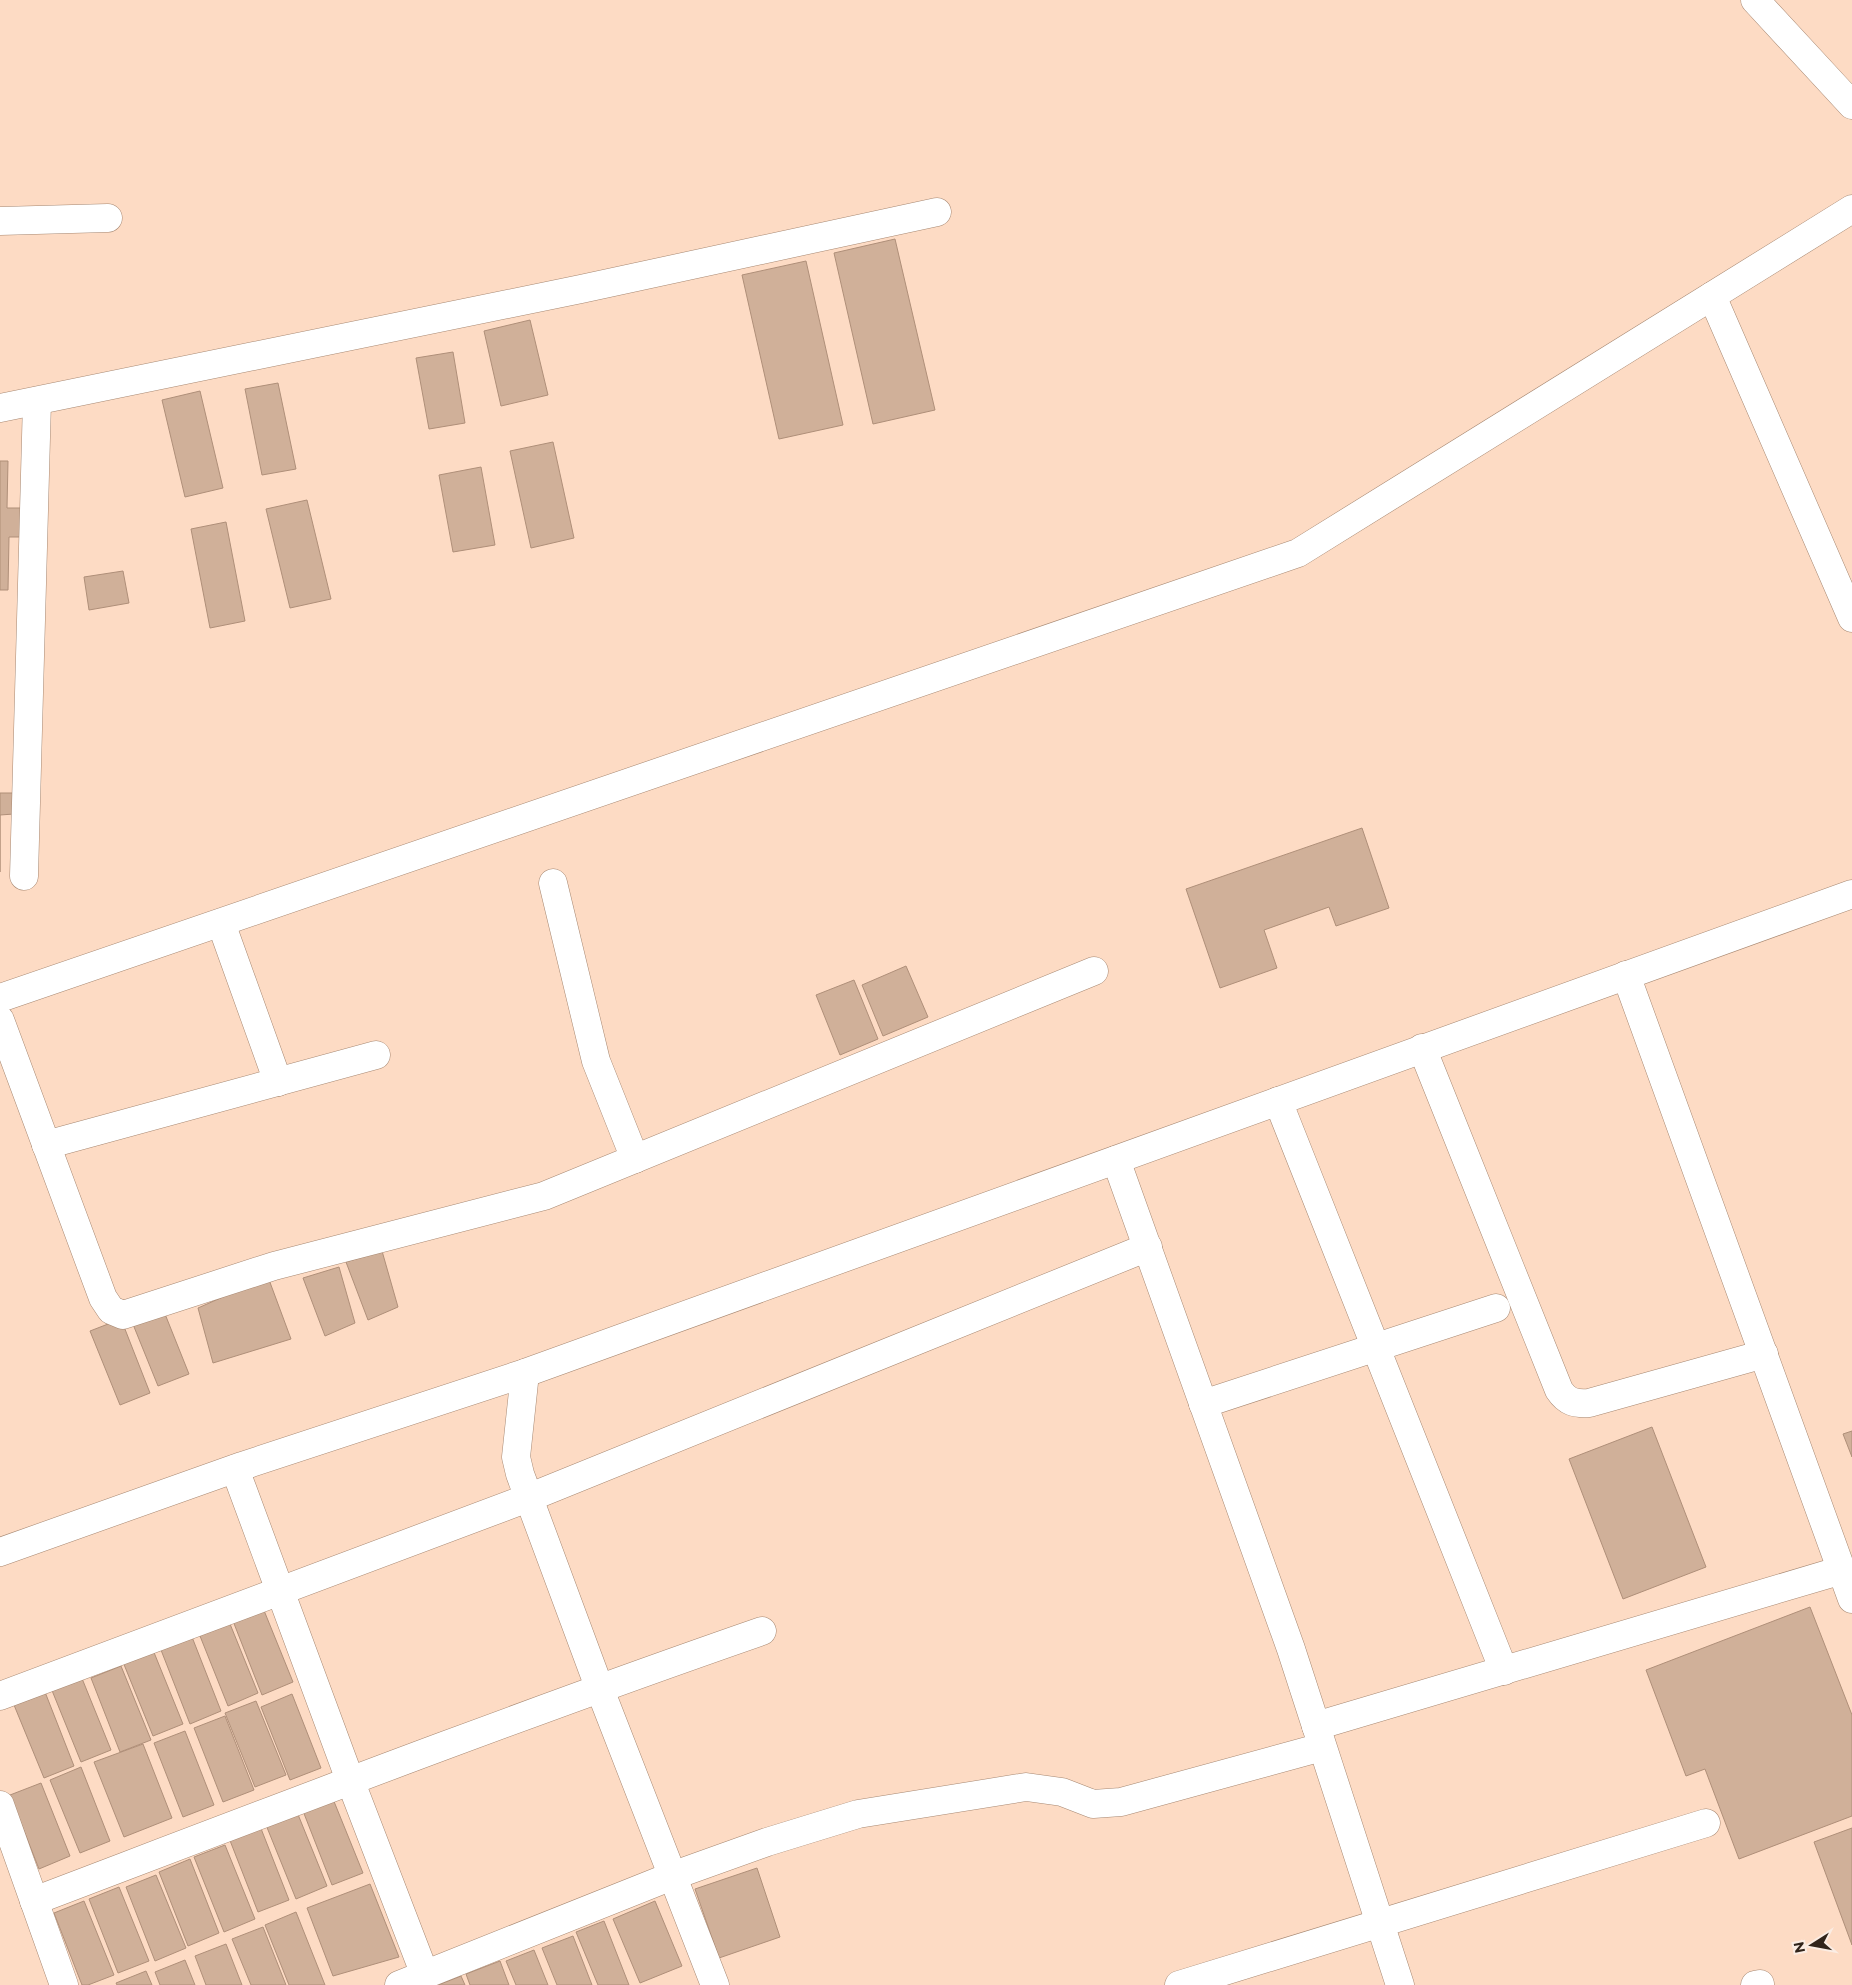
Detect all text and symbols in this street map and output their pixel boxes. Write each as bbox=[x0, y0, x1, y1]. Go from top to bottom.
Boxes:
north arrow bbox=[1787, 1920, 1837, 1970]
text: N bbox=[1789, 1940, 1809, 1955]

